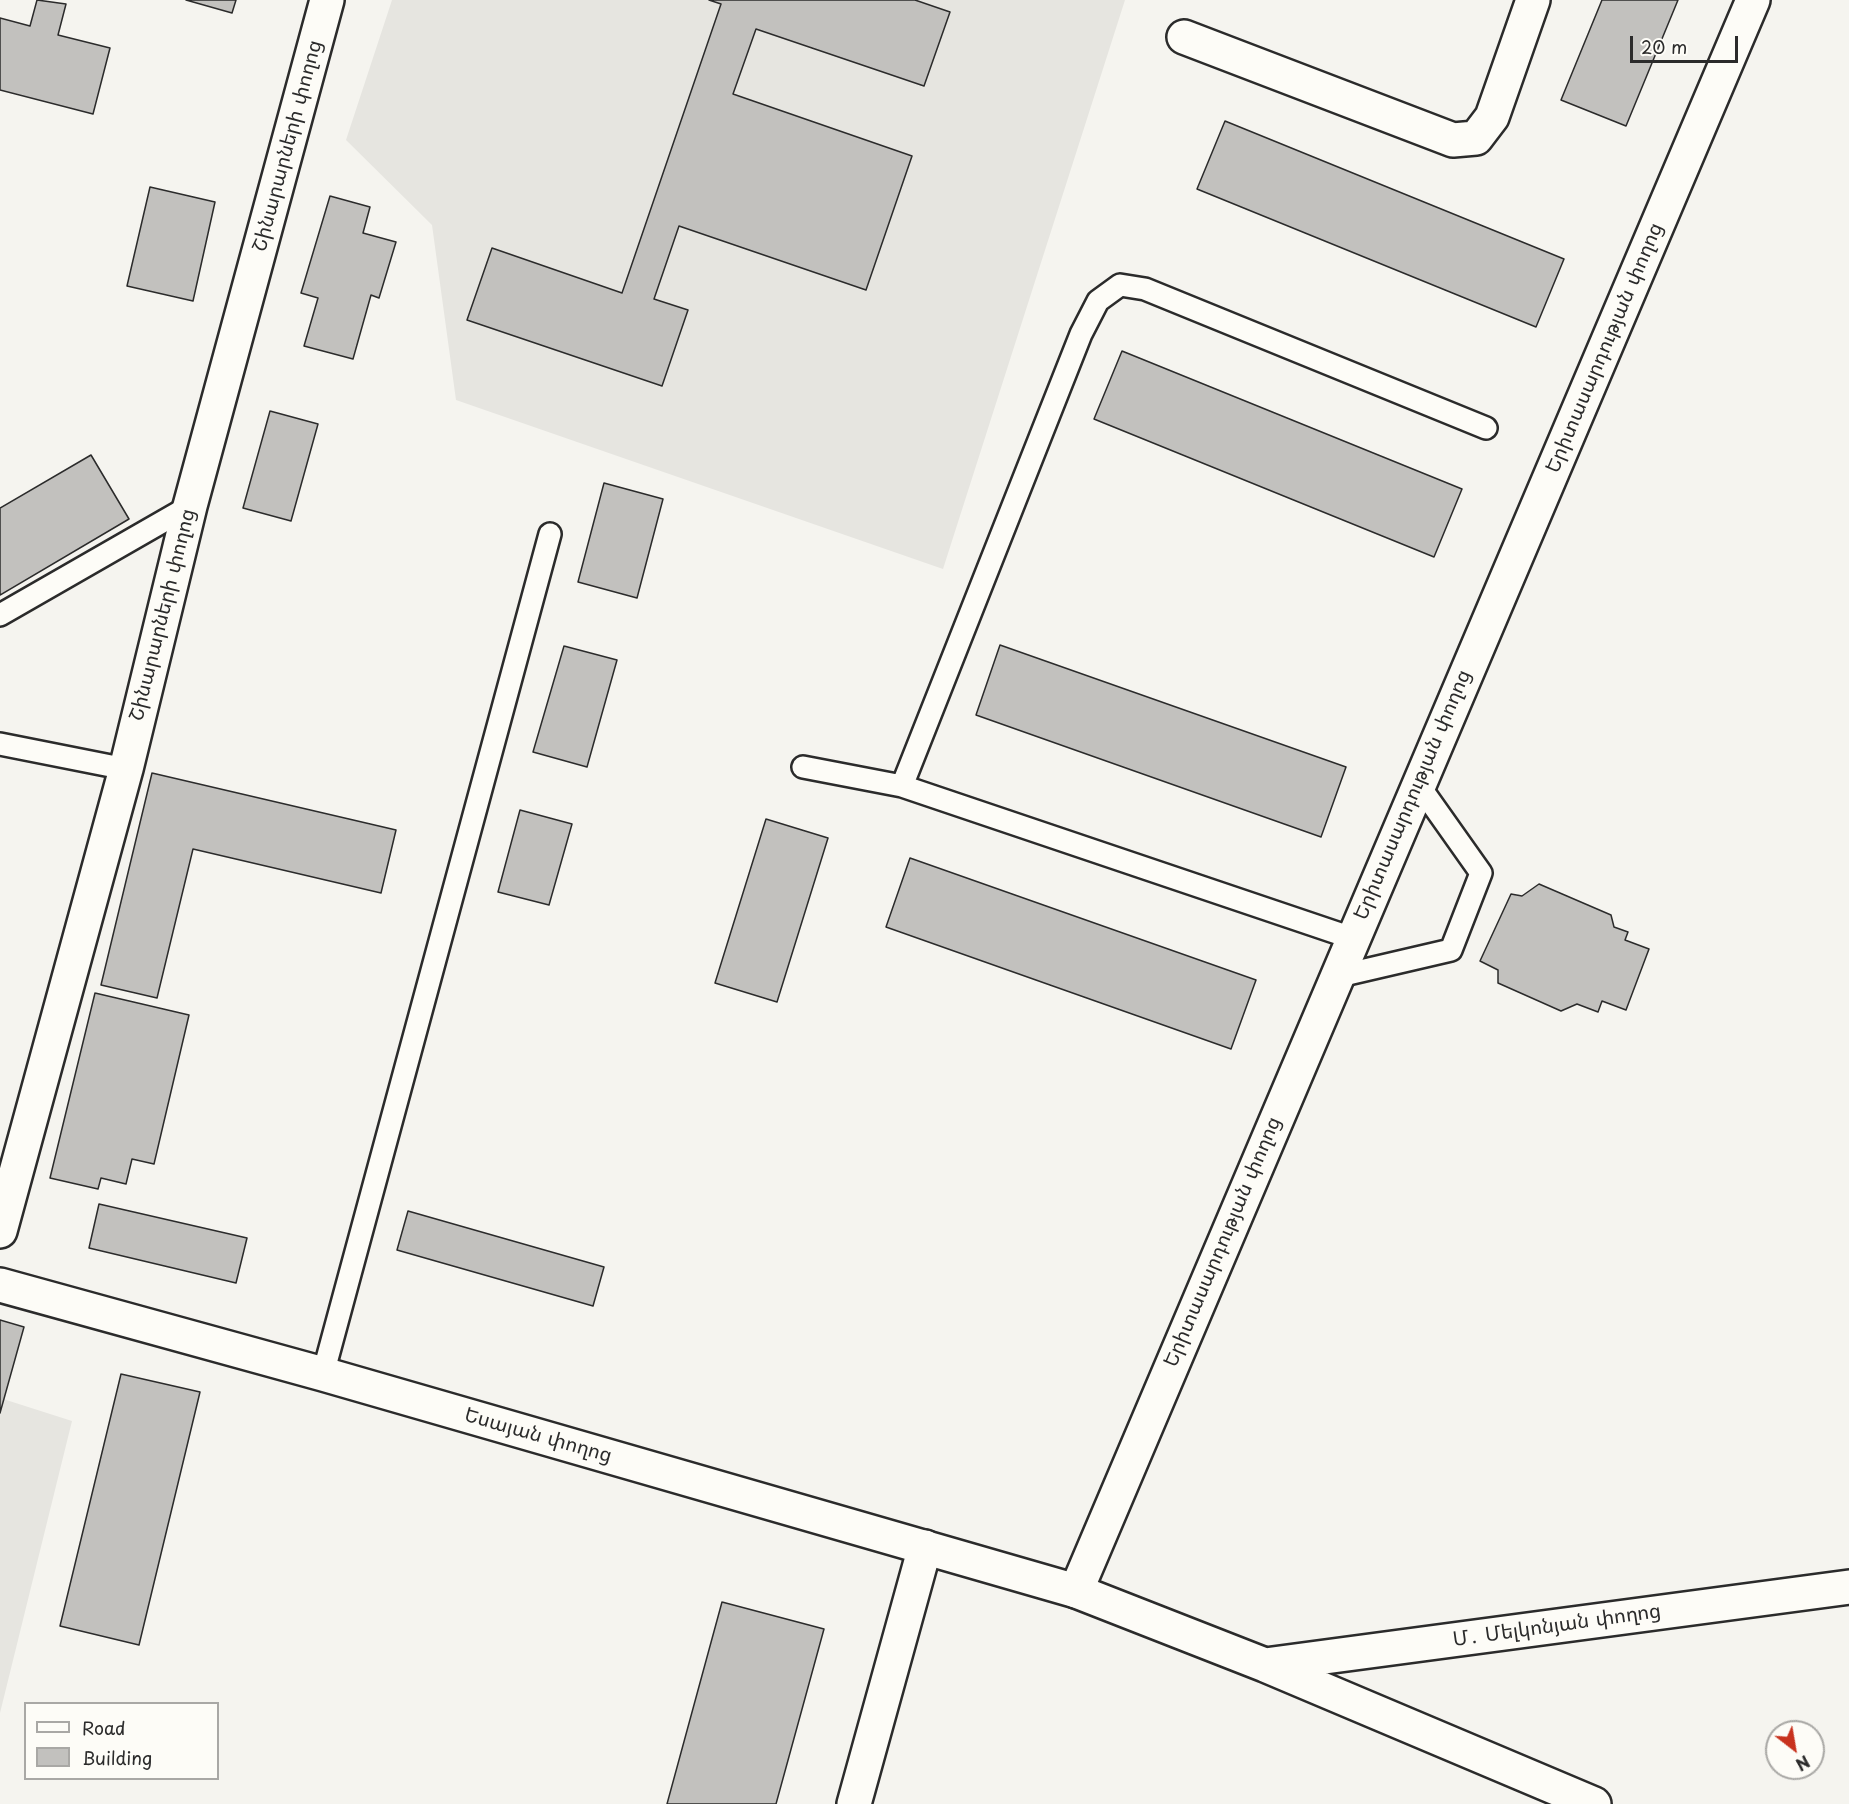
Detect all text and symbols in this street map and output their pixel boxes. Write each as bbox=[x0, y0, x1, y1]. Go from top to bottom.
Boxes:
scale bar bbox=[1633, 24, 1741, 62]
text: 20 m bbox=[1641, 33, 1687, 60]
street label: Շինարարների փողոց bbox=[248, 38, 328, 254]
street label: Երիտասարդության փողոց bbox=[1541, 219, 1669, 477]
street label: Շինարարների փողոց bbox=[125, 506, 201, 724]
street label: Երիտասարդության փողոց bbox=[1349, 666, 1477, 924]
street label: Երիտասարդության փողոց bbox=[1159, 1113, 1287, 1371]
street label: Եսայան փողոց bbox=[461, 1403, 615, 1469]
street label: Մ․ Մելկոնյան փողոց bbox=[1451, 1600, 1663, 1652]
legend bbox=[24, 1702, 219, 1780]
text: Road bbox=[82, 1714, 126, 1741]
north arrow bbox=[1765, 1720, 1825, 1780]
text: Building bbox=[82, 1744, 152, 1771]
text: N bbox=[1792, 1750, 1815, 1777]

